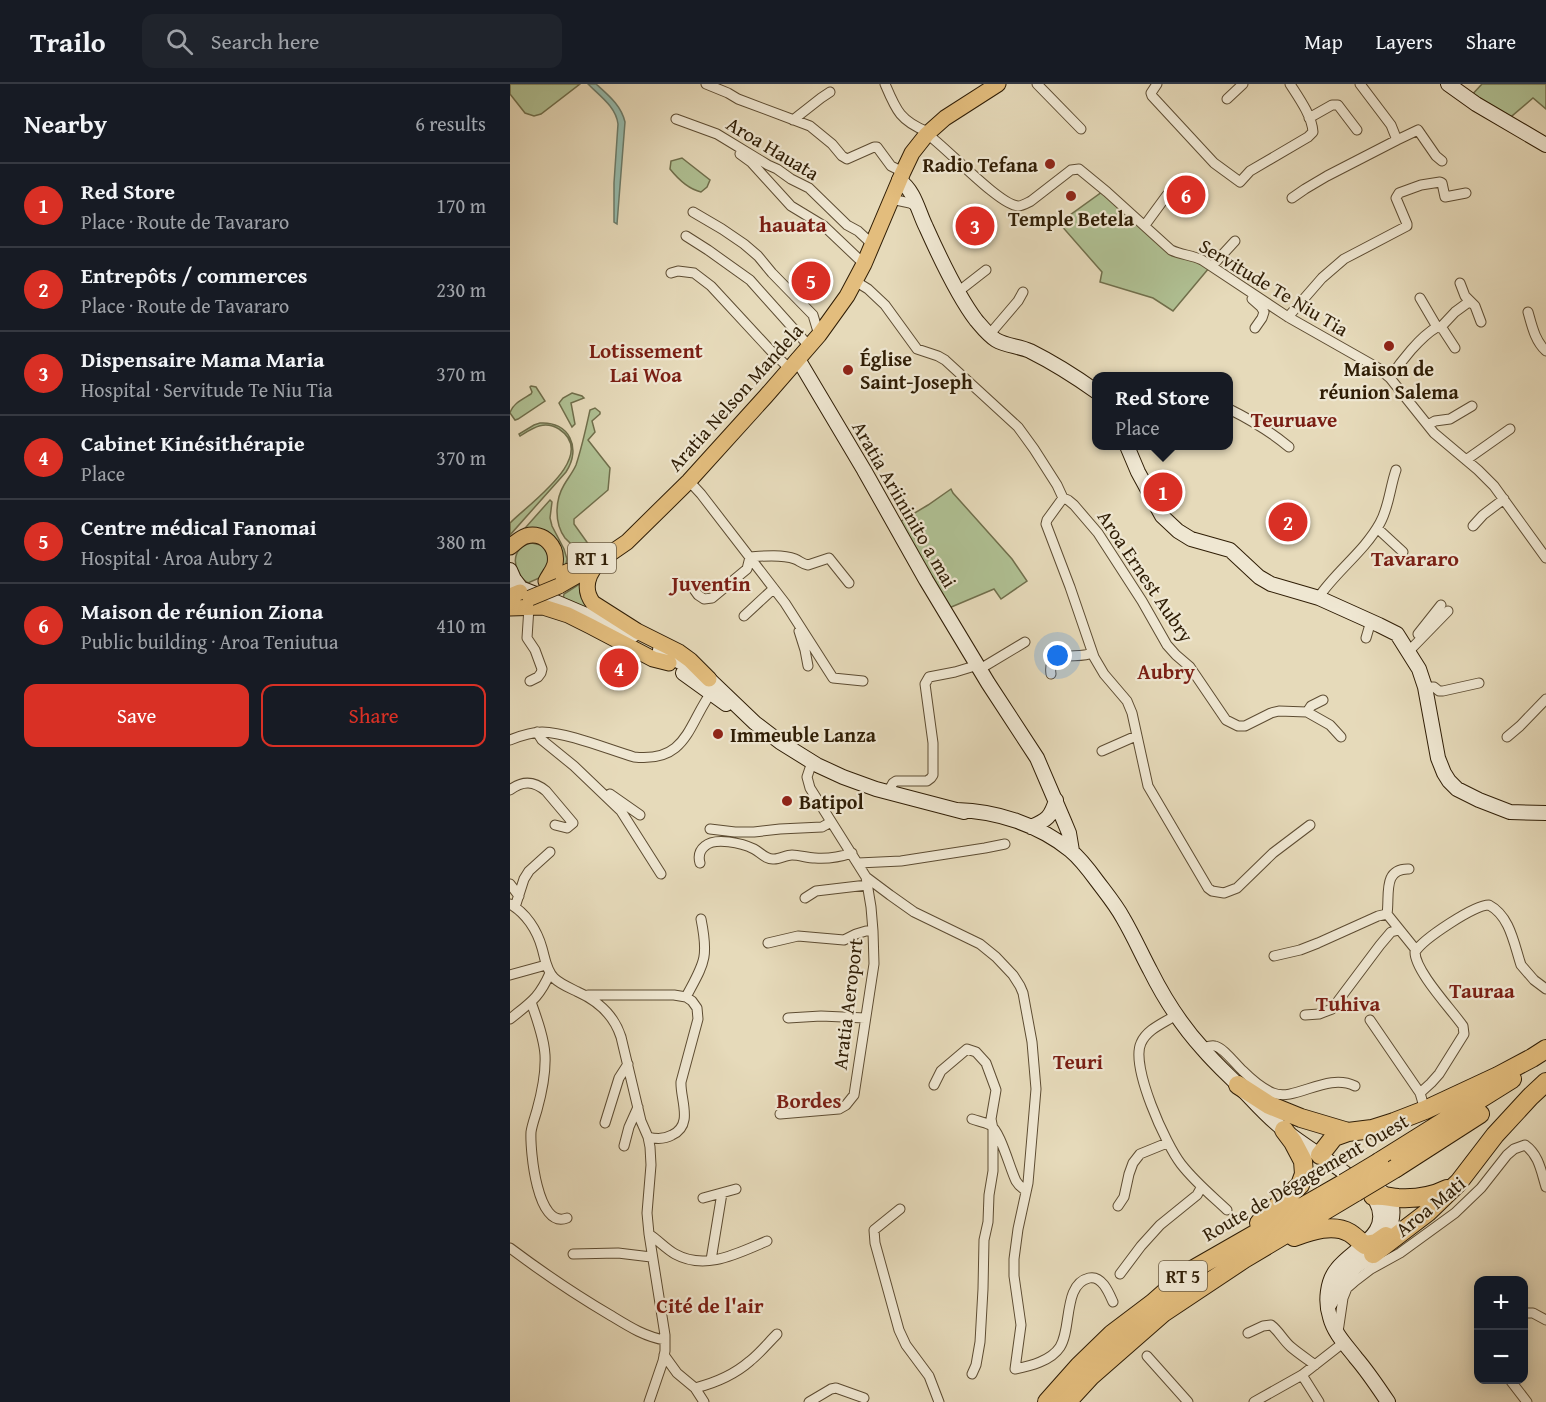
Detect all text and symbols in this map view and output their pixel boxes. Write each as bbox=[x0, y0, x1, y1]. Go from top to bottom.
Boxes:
search box bbox=[142, 14, 562, 68]
text: Trailo bbox=[30, 21, 106, 62]
icon: search bbox=[163, 25, 196, 58]
text: Search here bbox=[211, 25, 319, 57]
text: Map bbox=[1304, 26, 1343, 57]
text: Layers bbox=[1376, 26, 1433, 57]
text: Share bbox=[1466, 26, 1516, 57]
text: Nearby bbox=[24, 104, 107, 143]
text: 6 results bbox=[415, 109, 486, 138]
street label: Aroa Hauata bbox=[721, 109, 825, 187]
place label: Radio Tefana bbox=[922, 150, 1039, 179]
marker: Radio Tefana bbox=[1043, 157, 1057, 171]
pin: 6 bbox=[1166, 172, 1206, 218]
text: Red Store bbox=[81, 175, 175, 207]
marker: Temple Betela bbox=[1064, 189, 1078, 203]
text: 1 bbox=[38, 191, 49, 220]
text: 170 m bbox=[436, 191, 486, 220]
pin: 3 bbox=[956, 204, 994, 248]
place label: Temple Betela bbox=[1008, 204, 1135, 233]
text: Place · Route de Tavararo bbox=[81, 207, 289, 236]
district label: hauata bbox=[759, 208, 828, 240]
street label: Servitude Te Niu Tia bbox=[1194, 231, 1355, 343]
pin: 5 bbox=[792, 258, 830, 304]
text: Entrepôts / commerces bbox=[81, 259, 307, 291]
text: 2 bbox=[38, 275, 49, 304]
text: 230 m bbox=[436, 275, 486, 304]
text: Place · Route de Tavararo bbox=[81, 291, 289, 320]
street label: Aratia Nelson Mandela bbox=[661, 316, 810, 477]
district label: Lotissement Lai Woa bbox=[589, 335, 703, 390]
marker: Maison de réunion Salema bbox=[1382, 339, 1396, 353]
text: Dispensaire Mama Maria bbox=[81, 343, 324, 375]
place label: Église Saint-Joseph bbox=[860, 344, 973, 396]
place label: Maison de réunion Salema bbox=[1319, 354, 1460, 406]
text: 3 bbox=[38, 359, 49, 388]
text: 370 m bbox=[436, 359, 486, 388]
marker: Église Saint-Joseph bbox=[841, 363, 855, 377]
popup bbox=[1092, 372, 1233, 450]
text: Hospital · Servitude Te Niu Tia bbox=[81, 375, 333, 404]
text: Red Store bbox=[1115, 381, 1210, 413]
district label: Teuruave bbox=[1251, 404, 1337, 435]
text: Place bbox=[1115, 413, 1160, 442]
street label: Aratia Ariininito a mai bbox=[845, 415, 965, 593]
text: Cabinet Kinésithérapie bbox=[81, 427, 305, 459]
text: 4 bbox=[38, 443, 49, 472]
text: 370 m bbox=[436, 443, 486, 472]
text: Place bbox=[81, 459, 125, 488]
pin: 1 bbox=[1144, 470, 1182, 514]
pin: 2 bbox=[1268, 500, 1308, 544]
street label: Aroa Ernest Aubry bbox=[1091, 504, 1201, 648]
text: Centre médical Fanomai bbox=[81, 511, 317, 543]
text: 5 bbox=[38, 527, 49, 556]
text: 380 m bbox=[436, 527, 486, 556]
district label: Tavararo bbox=[1371, 542, 1459, 574]
text: Hospital · Aroa Aubry 2 bbox=[81, 543, 273, 572]
road number: RT 1 bbox=[568, 543, 616, 573]
district label: Juventin bbox=[668, 568, 751, 599]
text: Maison de réunion Ziona bbox=[81, 595, 323, 627]
text: 6 bbox=[38, 611, 49, 640]
text: 410 m bbox=[436, 611, 486, 640]
text: Public building · Aroa Teniutua bbox=[81, 627, 338, 656]
your location bbox=[1043, 641, 1072, 670]
pin: 4 bbox=[600, 646, 638, 690]
district label: Aubry bbox=[1137, 656, 1195, 687]
button: Save bbox=[24, 684, 249, 747]
button: Share bbox=[261, 684, 486, 747]
place label: Immeuble Lanza bbox=[730, 720, 877, 749]
marker: Immeuble Lanza bbox=[711, 727, 725, 741]
place label: Batipol bbox=[799, 787, 864, 816]
marker: Batipol bbox=[780, 794, 794, 808]
street label: Aratia Aeroport bbox=[825, 937, 869, 1071]
district label: Tauraa bbox=[1449, 975, 1515, 1006]
district label: Tuhiva bbox=[1316, 988, 1380, 1019]
district label: Teuri bbox=[1053, 1046, 1104, 1077]
district label: Bordes bbox=[777, 1085, 842, 1116]
street label: Route de Dégagement Ouest bbox=[1196, 1106, 1414, 1248]
street label: Aroa Mati bbox=[1389, 1168, 1472, 1243]
road number: RT 5 bbox=[1159, 1261, 1207, 1291]
map controls bbox=[1474, 1276, 1528, 1384]
button: + bbox=[1474, 1276, 1528, 1330]
district label: Cité de l'air bbox=[656, 1290, 764, 1321]
button: − bbox=[1474, 1330, 1528, 1384]

